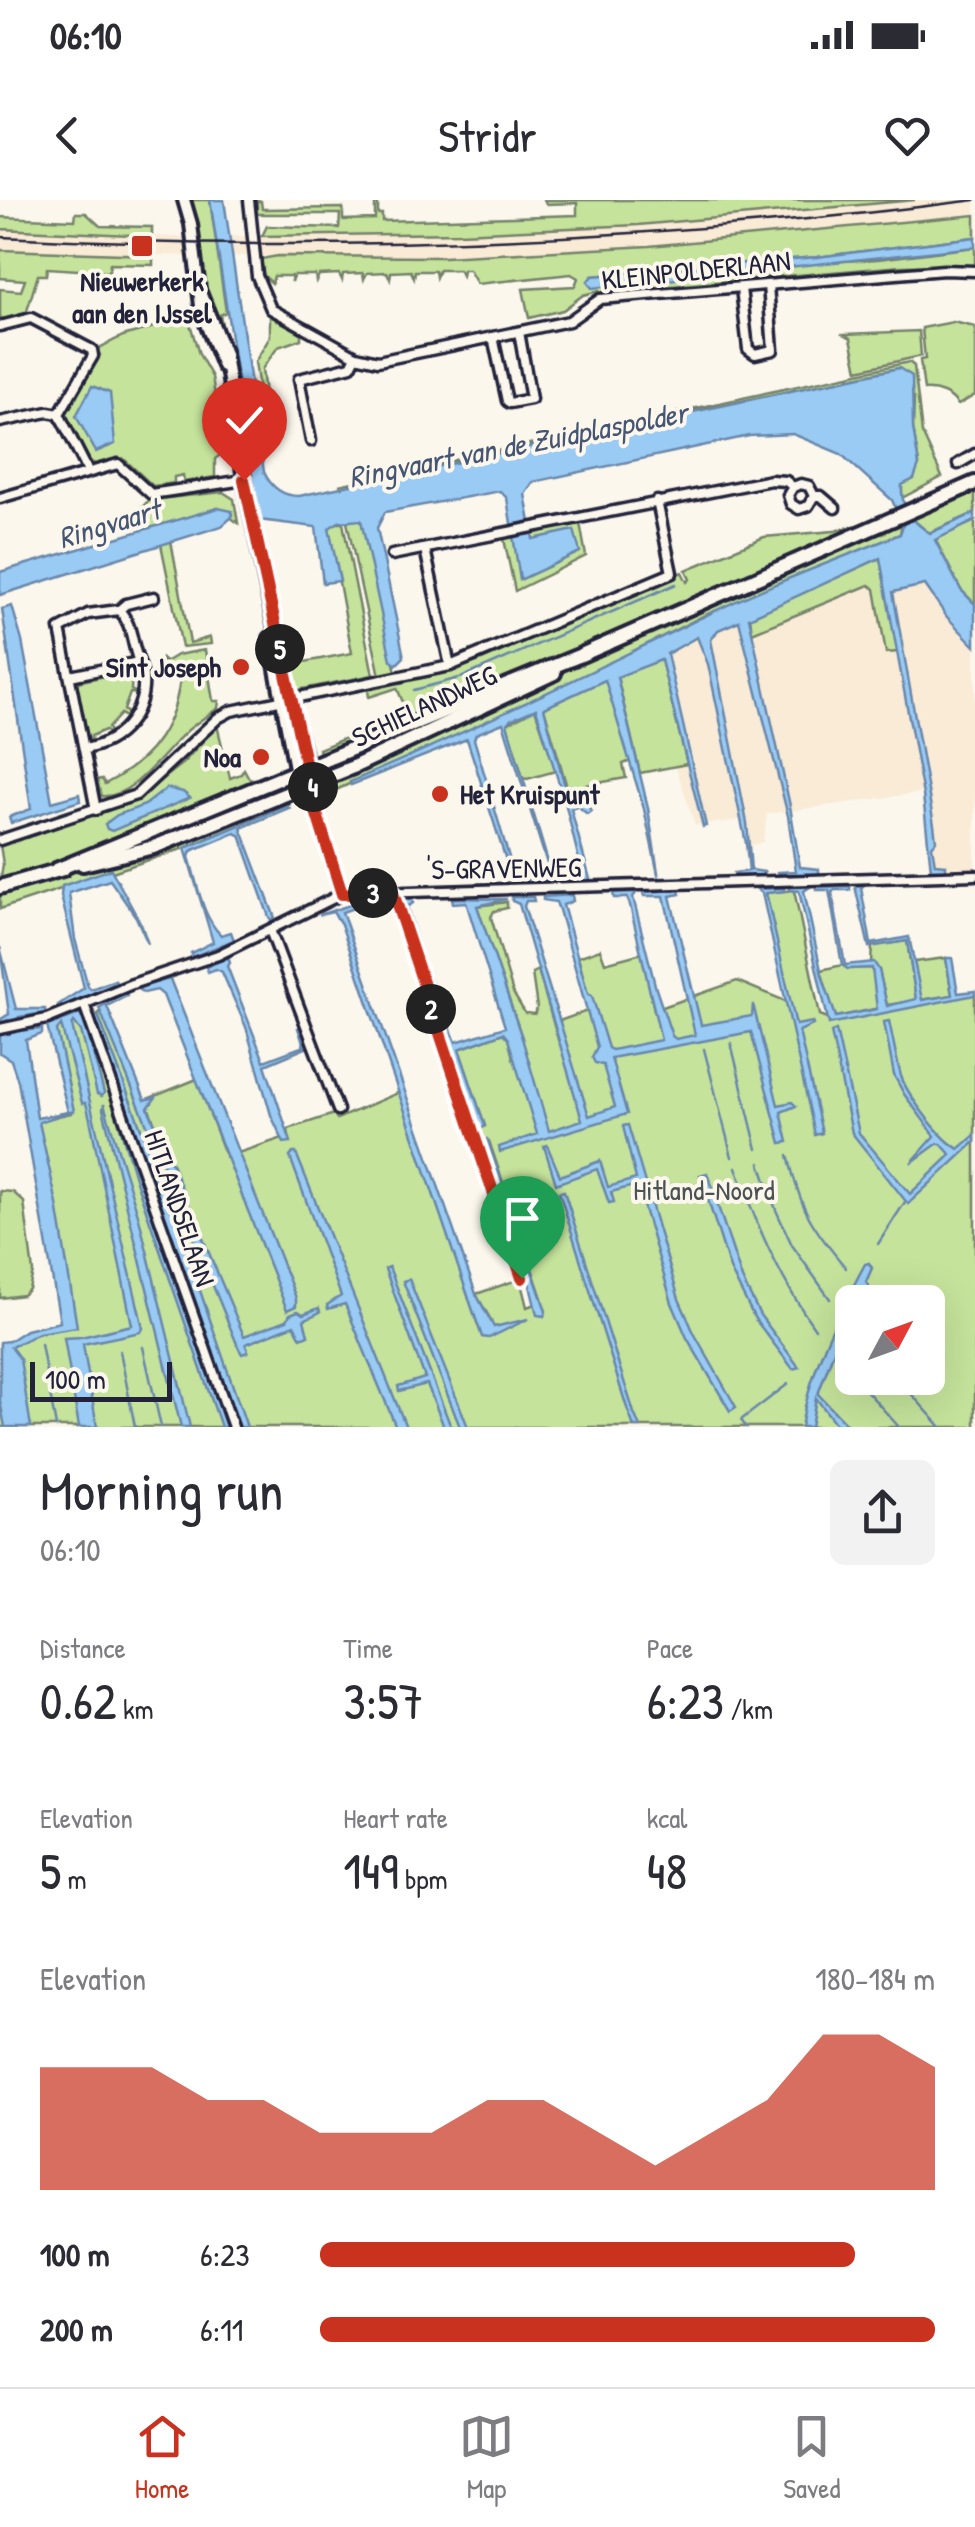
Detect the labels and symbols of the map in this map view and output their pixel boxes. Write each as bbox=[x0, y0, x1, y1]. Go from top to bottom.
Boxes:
marker: Nieuwerkerk aan den IJssel bbox=[129, 233, 155, 259]
street label: KLEINPOLDERLAAN bbox=[600, 241, 792, 299]
place label: Nieuwerkerk aan den IJssel bbox=[72, 262, 212, 332]
pin bbox=[202, 378, 287, 481]
water label: Ringvaart van de Zuidplaspolder bbox=[345, 391, 694, 497]
water label: Ringvaart bbox=[53, 487, 169, 558]
pin: 5 bbox=[255, 624, 305, 674]
place label: Sint Joseph bbox=[106, 648, 221, 687]
marker: Sint Joseph bbox=[230, 656, 252, 678]
street label: SCHIELANDWEG bbox=[345, 656, 503, 756]
place label: Noa bbox=[204, 738, 241, 776]
marker: Noa bbox=[250, 746, 272, 768]
pin: 4 bbox=[288, 762, 338, 812]
place label: Het Kruispunt bbox=[460, 775, 601, 814]
marker: Het Kruispunt bbox=[429, 783, 451, 805]
street label: 'S-GRAVENWEG bbox=[426, 848, 582, 888]
pin: 3 bbox=[348, 868, 398, 918]
pin: 2 bbox=[406, 984, 456, 1034]
street label: HITLANDSELAAN bbox=[136, 1125, 224, 1291]
park label: Hitland-Noord bbox=[633, 1171, 775, 1209]
pin bbox=[480, 1176, 565, 1279]
north arrow bbox=[835, 1285, 945, 1395]
scale bar bbox=[30, 1357, 172, 1402]

